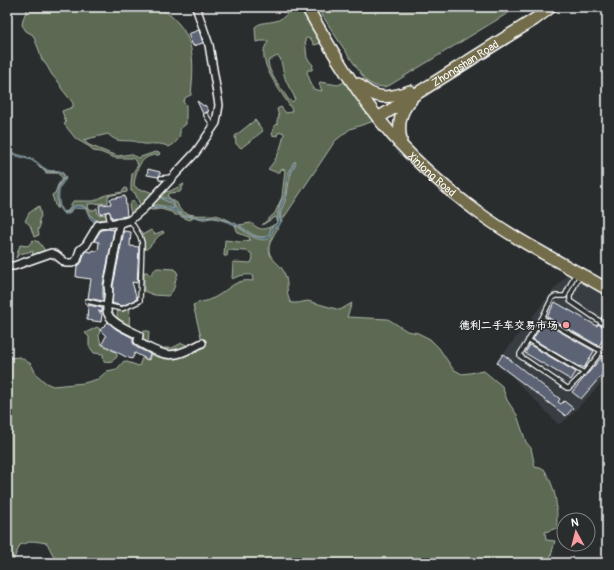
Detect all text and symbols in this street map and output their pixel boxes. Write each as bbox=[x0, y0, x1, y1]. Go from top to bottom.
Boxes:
street label: Zhongshan Road bbox=[430, 38, 501, 89]
street label: Xinlong Road bbox=[405, 150, 458, 199]
place label: 德利二手车交易市场 bbox=[459, 319, 558, 332]
marker: 德利二手车交易市场 bbox=[561, 320, 571, 330]
north arrow bbox=[556, 512, 596, 552]
text: N bbox=[570, 516, 580, 529]

